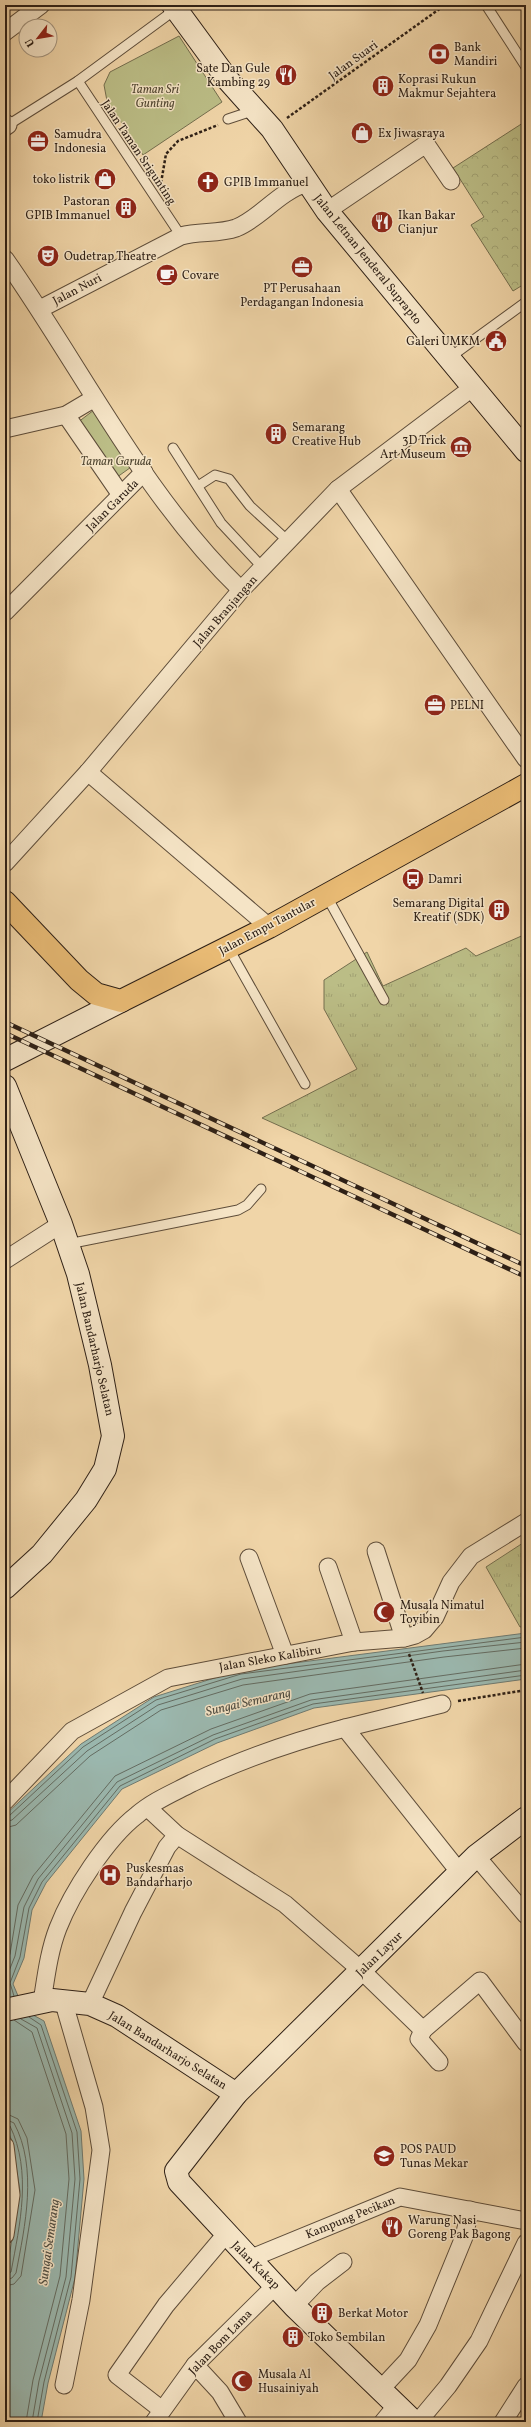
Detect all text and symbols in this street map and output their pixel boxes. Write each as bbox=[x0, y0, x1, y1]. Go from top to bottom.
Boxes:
north arrow bbox=[18, 18, 58, 58]
text: U bbox=[22, 35, 39, 49]
street label: Jalan Suari bbox=[326, 37, 382, 84]
place label: Bank Mandiri bbox=[454, 40, 498, 70]
bank icon: Bank Mandiri bbox=[426, 41, 452, 67]
place label: Sate Dan Gule Kambing 29 bbox=[196, 61, 270, 91]
restaurant icon: Sate Dan Gule Kambing 29 bbox=[273, 62, 299, 88]
place label: Koprasi Rukun Makmur Sejahtera bbox=[398, 72, 496, 102]
building icon: Koprasi Rukun Makmur Sejahtera bbox=[370, 73, 396, 99]
park label: Taman Sri Gunting bbox=[131, 82, 180, 112]
street label: Jalan Taman Srigunting bbox=[97, 97, 179, 208]
shop icon: Ex Jiwasraya bbox=[349, 120, 375, 146]
place label: Ex Jiwasraya bbox=[378, 126, 445, 142]
place label: Samudra Indonesia bbox=[54, 127, 106, 157]
office icon: Samudra Indonesia bbox=[25, 128, 51, 154]
shop icon: toko listrik bbox=[92, 166, 118, 192]
church icon: GPIB Immanuel bbox=[195, 169, 221, 195]
place label: toko listrik bbox=[33, 172, 90, 188]
place label: GPIB Immanuel bbox=[224, 175, 309, 191]
street label: Jalan Letnan Jenderal Suprapto bbox=[310, 191, 425, 328]
place label: Pastoran GPIB Immanuel bbox=[25, 194, 110, 224]
building icon: Pastoran GPIB Immanuel bbox=[113, 195, 139, 221]
place label: Ikan Bakar Cianjur bbox=[398, 208, 455, 238]
restaurant icon: Ikan Bakar Cianjur bbox=[369, 209, 395, 235]
theatre icon: Oudetrap Theatre bbox=[35, 243, 61, 269]
place label: Oudetrap Theatre bbox=[64, 249, 157, 265]
office icon: PT Perusahaan Perdagangan Indonesia bbox=[289, 254, 315, 280]
cafe icon: Covare bbox=[154, 262, 180, 288]
place label: Covare bbox=[182, 268, 219, 284]
street label: Jalan Nuri bbox=[50, 270, 105, 309]
place label: PT Perusahaan Perdagangan Indonesia bbox=[240, 281, 364, 311]
public building icon: Galeri UMKM bbox=[483, 328, 509, 354]
place label: Galeri UMKM bbox=[406, 334, 480, 350]
place label: Semarang Creative Hub bbox=[292, 420, 361, 450]
building icon: Semarang Creative Hub bbox=[263, 421, 289, 447]
place label: 3D Trick Art Museum bbox=[380, 433, 446, 463]
museum icon: 3D Trick Art Museum bbox=[448, 434, 474, 460]
park label: Taman Garuda bbox=[81, 454, 152, 470]
street label: Jalan Garuda bbox=[83, 476, 143, 536]
street label: Jalan Branjangan bbox=[190, 572, 261, 651]
office icon: PELNI bbox=[422, 692, 448, 718]
place label: PELNI bbox=[450, 698, 484, 714]
bus stop icon: Damri bbox=[400, 866, 426, 892]
place label: Damri bbox=[428, 872, 462, 888]
street label: Jalan Empu Tantular bbox=[216, 895, 319, 959]
place label: Semarang Digital Kreatif (SDK) bbox=[392, 896, 485, 926]
building icon: Semarang Digital Kreatif (SDK) bbox=[486, 897, 512, 923]
street label: Jalan Bandarharjo Selatan bbox=[71, 1281, 117, 1418]
place label: Musala Nimatul Toyibin bbox=[400, 1598, 485, 1628]
mosque icon: Musala Nimatul Toyibin bbox=[371, 1599, 397, 1625]
street label: Jalan Sleko Kalibiru bbox=[218, 1642, 323, 1676]
water label: Sungai Semarang bbox=[204, 1684, 293, 1721]
place label: Puskesmas Bandarharjo bbox=[126, 1861, 192, 1891]
hospital icon: Puskesmas Bandarharjo bbox=[97, 1862, 123, 1888]
street label: Jalan Layur bbox=[353, 1928, 407, 1981]
street label: Jalan Bandarharjo Selatan bbox=[105, 2008, 230, 2094]
place label: POS PAUD Tunas Mekar bbox=[400, 2142, 468, 2172]
school or university icon: POS PAUD Tunas Mekar bbox=[371, 2143, 397, 2169]
street label: Kampung Pecikan bbox=[303, 2193, 397, 2243]
water label: Sungai Semarang bbox=[35, 2198, 65, 2287]
place label: Warung Nasi Goreng Pak Bagong bbox=[408, 2213, 511, 2243]
restaurant icon: Warung Nasi Goreng Pak Bagong bbox=[379, 2214, 405, 2240]
street label: Jalan Kakap bbox=[228, 2238, 283, 2294]
building icon: Berkat Motor bbox=[309, 2300, 335, 2326]
street label: Jalan Bom Lama bbox=[185, 2306, 256, 2379]
place label: Berkat Motor bbox=[338, 2306, 408, 2322]
building icon: Toko Sembilan bbox=[280, 2324, 306, 2350]
place label: Toko Sembilan bbox=[308, 2330, 385, 2346]
place label: Musala Al Husainiyah bbox=[258, 2367, 319, 2397]
mosque icon: Musala Al Husainiyah bbox=[229, 2368, 255, 2394]

